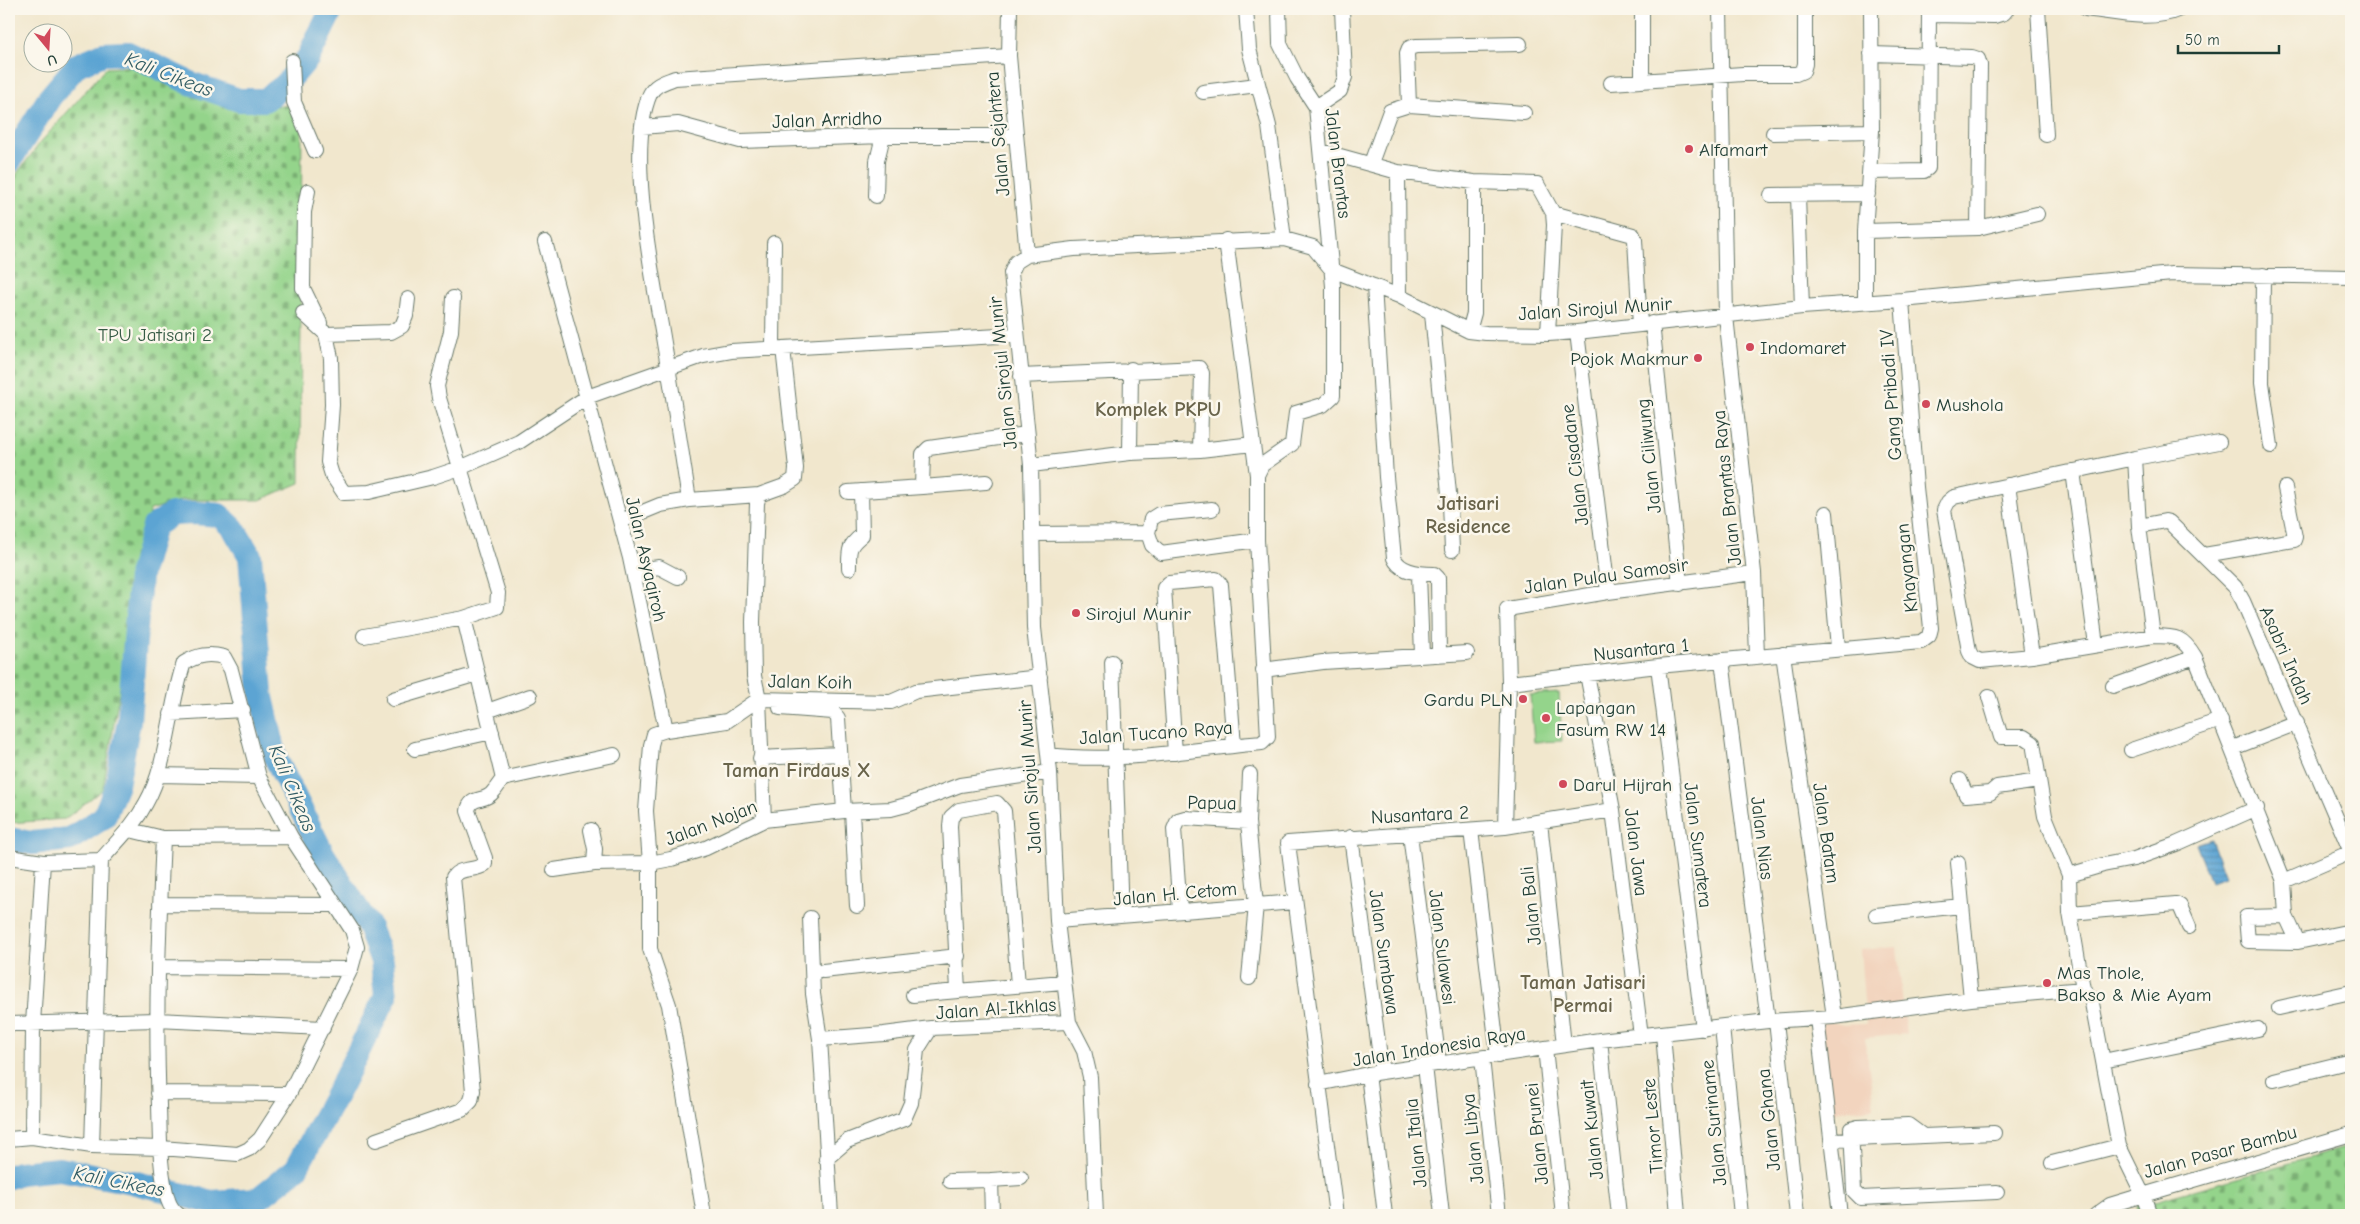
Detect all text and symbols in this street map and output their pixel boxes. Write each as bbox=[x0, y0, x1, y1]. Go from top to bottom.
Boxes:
north arrow bbox=[22, 22, 72, 72]
scale bar bbox=[2178, 22, 2279, 54]
text: 50 m bbox=[2185, 31, 2220, 49]
water label: Kali Cikeas bbox=[122, 47, 217, 102]
text: U bbox=[45, 50, 59, 69]
street label: Jalan Sejahtera bbox=[982, 71, 1014, 197]
street label: Jalan Arridho bbox=[772, 107, 882, 133]
street label: Jalan Brantas bbox=[1320, 107, 1356, 220]
place label: Alfamart bbox=[1699, 139, 1768, 161]
marker: Alfamart bbox=[1683, 143, 1695, 155]
street label: Jalan Sirojul Munir bbox=[1517, 293, 1673, 325]
street label: Jalan Sirojul Munir bbox=[984, 295, 1022, 451]
park label: TPU Jatisari 2 bbox=[98, 324, 212, 346]
street label: Gang Pribadi IV bbox=[1875, 328, 1907, 461]
place label: Indomaret bbox=[1760, 337, 1846, 359]
marker: Indomaret bbox=[1744, 341, 1756, 353]
place label: Pojok Makmur bbox=[1570, 348, 1688, 370]
marker: Pojok Makmur bbox=[1692, 352, 1704, 364]
place label: Mushola bbox=[1936, 394, 2004, 416]
street label: Jalan Ciliwung bbox=[1632, 397, 1666, 514]
district label: Komplek PKPU bbox=[1095, 398, 1221, 421]
marker: Mushola bbox=[1920, 398, 1932, 410]
street label: Jalan Cisadane bbox=[1557, 403, 1593, 527]
street label: Jalan Brantas Raya bbox=[1708, 409, 1746, 567]
district label: Jatisari Residence bbox=[1425, 492, 1511, 538]
street label: Jalan Asyaqiroh bbox=[621, 494, 671, 624]
street label: Khayangan bbox=[1891, 522, 1923, 614]
street label: Jalan Pulau Samosir bbox=[1523, 554, 1690, 598]
place label: Sirojul Munir bbox=[1086, 603, 1191, 625]
street label: Asabri Indah bbox=[2255, 603, 2318, 708]
marker: Sirojul Munir bbox=[1070, 607, 1082, 619]
street label: Nusantara 1 bbox=[1592, 634, 1690, 666]
street label: Jalan Koih bbox=[768, 670, 852, 694]
place label: Gardu PLN bbox=[1424, 689, 1513, 711]
marker: Gardu PLN bbox=[1517, 693, 1529, 705]
place label: Lapangan Fasum RW 14 bbox=[1556, 697, 1666, 741]
street label: Jalan Sirojul Munir bbox=[1014, 699, 1046, 855]
marker: Lapangan Fasum RW 14 bbox=[1540, 712, 1552, 724]
street label: Jalan Tucano Raya bbox=[1079, 717, 1234, 749]
water label: Kali Cikeas bbox=[264, 741, 321, 836]
district label: Taman Firdaus X bbox=[723, 759, 871, 782]
place label: Darul Hijrah bbox=[1573, 774, 1672, 796]
marker: Darul Hijrah bbox=[1557, 778, 1569, 790]
street label: Jalan Sumatera bbox=[1679, 781, 1717, 909]
street label: Jalan Batam bbox=[1808, 781, 1844, 885]
street label: Papua bbox=[1187, 792, 1237, 814]
street label: Jalan Nojan bbox=[662, 795, 760, 851]
street label: Jalan Nias bbox=[1746, 795, 1778, 881]
street label: Nusantara 2 bbox=[1370, 801, 1470, 829]
street label: Jalan Jawa bbox=[1620, 807, 1652, 897]
street label: Jalan Bali bbox=[1516, 865, 1546, 947]
street label: Jalan H. Cetom bbox=[1112, 878, 1238, 910]
street label: Jalan Sumbawa bbox=[1364, 888, 1404, 1016]
street label: Jalan Sulawesi bbox=[1424, 888, 1460, 1006]
place label: Mas Thole, Bakso & Mie Ayam bbox=[2057, 962, 2211, 1006]
district label: Taman Jatisari Permai bbox=[1520, 971, 1646, 1017]
marker: Mas Thole, Bakso & Mie Ayam bbox=[2041, 977, 2053, 989]
street label: Jalan Al-Ikhlas bbox=[935, 994, 1057, 1024]
street label: Jalan Indonesia Raya bbox=[1351, 1022, 1527, 1072]
street label: Jalan Suriname bbox=[1696, 1059, 1732, 1187]
street label: Jalan Ghana bbox=[1753, 1067, 1785, 1172]
street label: Jalan Kuwait bbox=[1576, 1078, 1608, 1181]
street label: Timor Leste bbox=[1638, 1078, 1668, 1174]
street label: Jalan Brunei bbox=[1521, 1082, 1553, 1186]
street label: Jalan Libya bbox=[1457, 1092, 1489, 1185]
street label: Jalan Italia bbox=[1400, 1097, 1432, 1189]
street label: Jalan Pasar Bambu bbox=[2141, 1121, 2299, 1183]
water label: Kali Cikeas bbox=[71, 1161, 167, 1202]

